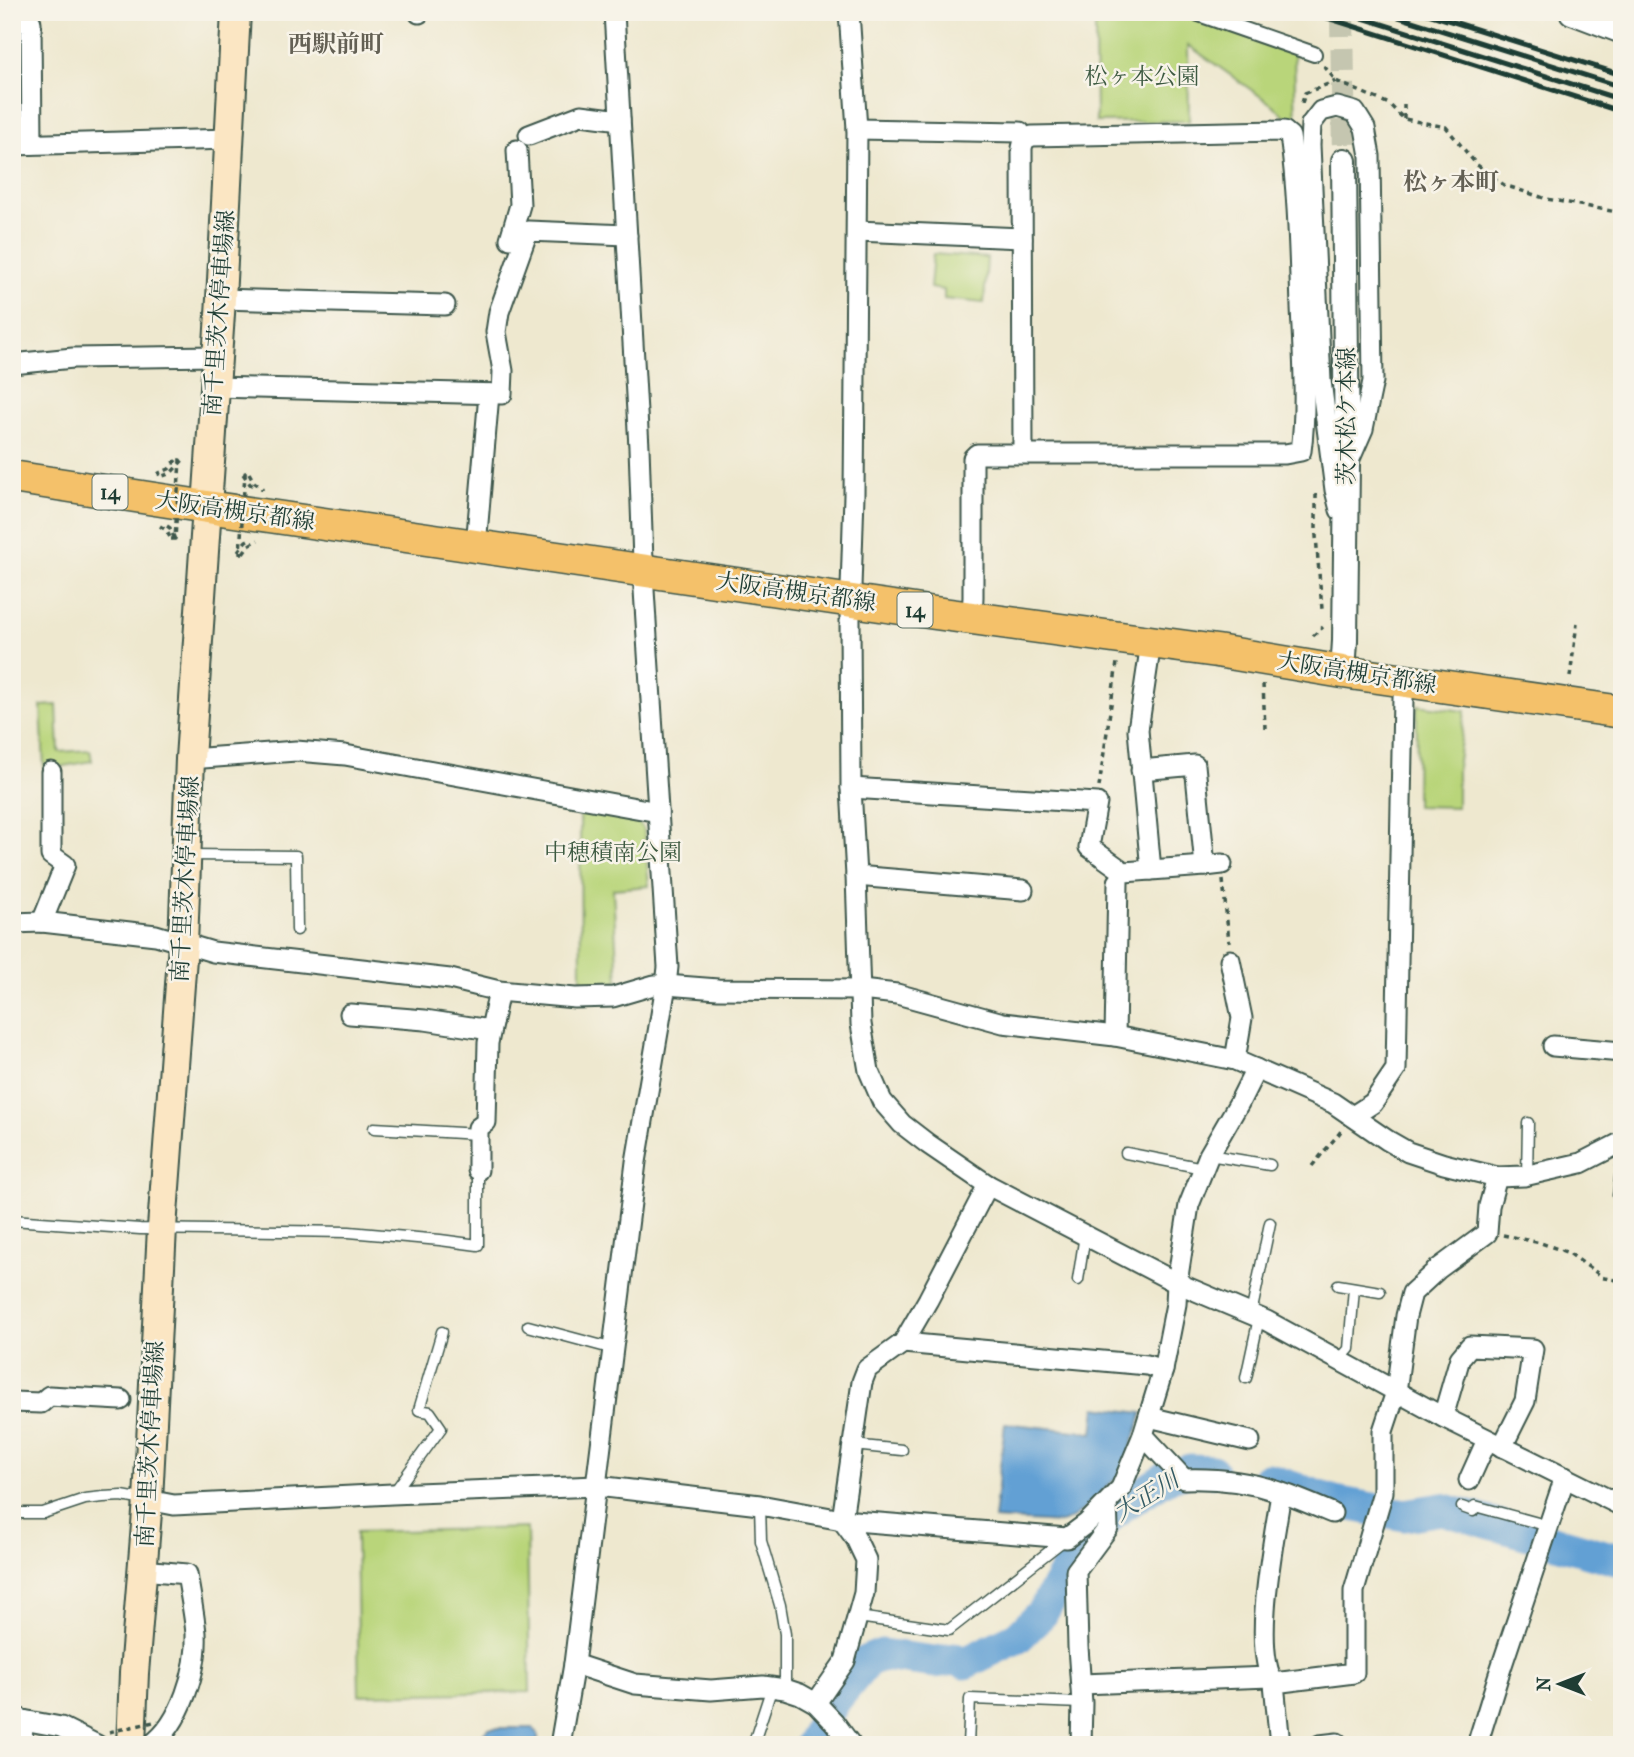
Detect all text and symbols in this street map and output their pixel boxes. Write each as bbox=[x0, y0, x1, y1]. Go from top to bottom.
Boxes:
district label: 西駅前町 bbox=[288, 30, 384, 58]
park label: 松ヶ本公園 bbox=[1085, 63, 1200, 90]
district label: 松ヶ本町 bbox=[1403, 168, 1499, 196]
street label: 南千里茨木停車場線 bbox=[198, 209, 240, 417]
street label: 茨木松ケ本線 bbox=[1333, 347, 1360, 485]
road number: 14 bbox=[92, 475, 128, 510]
street label: 大阪高槻京都線 bbox=[153, 486, 317, 536]
street label: 大阪高槻京都線 bbox=[714, 567, 878, 617]
road number: 14 bbox=[898, 592, 932, 628]
street label: 大阪高槻京都線 bbox=[1275, 647, 1439, 699]
street label: 南千里茨木停車場線 bbox=[166, 775, 204, 983]
park label: 中穂積南公園 bbox=[544, 839, 682, 866]
street label: 南千里茨木停車場線 bbox=[131, 1340, 169, 1548]
water label: 大正川 bbox=[1108, 1463, 1186, 1527]
north arrow bbox=[1526, 1648, 1596, 1718]
text: N bbox=[1533, 1676, 1555, 1691]

